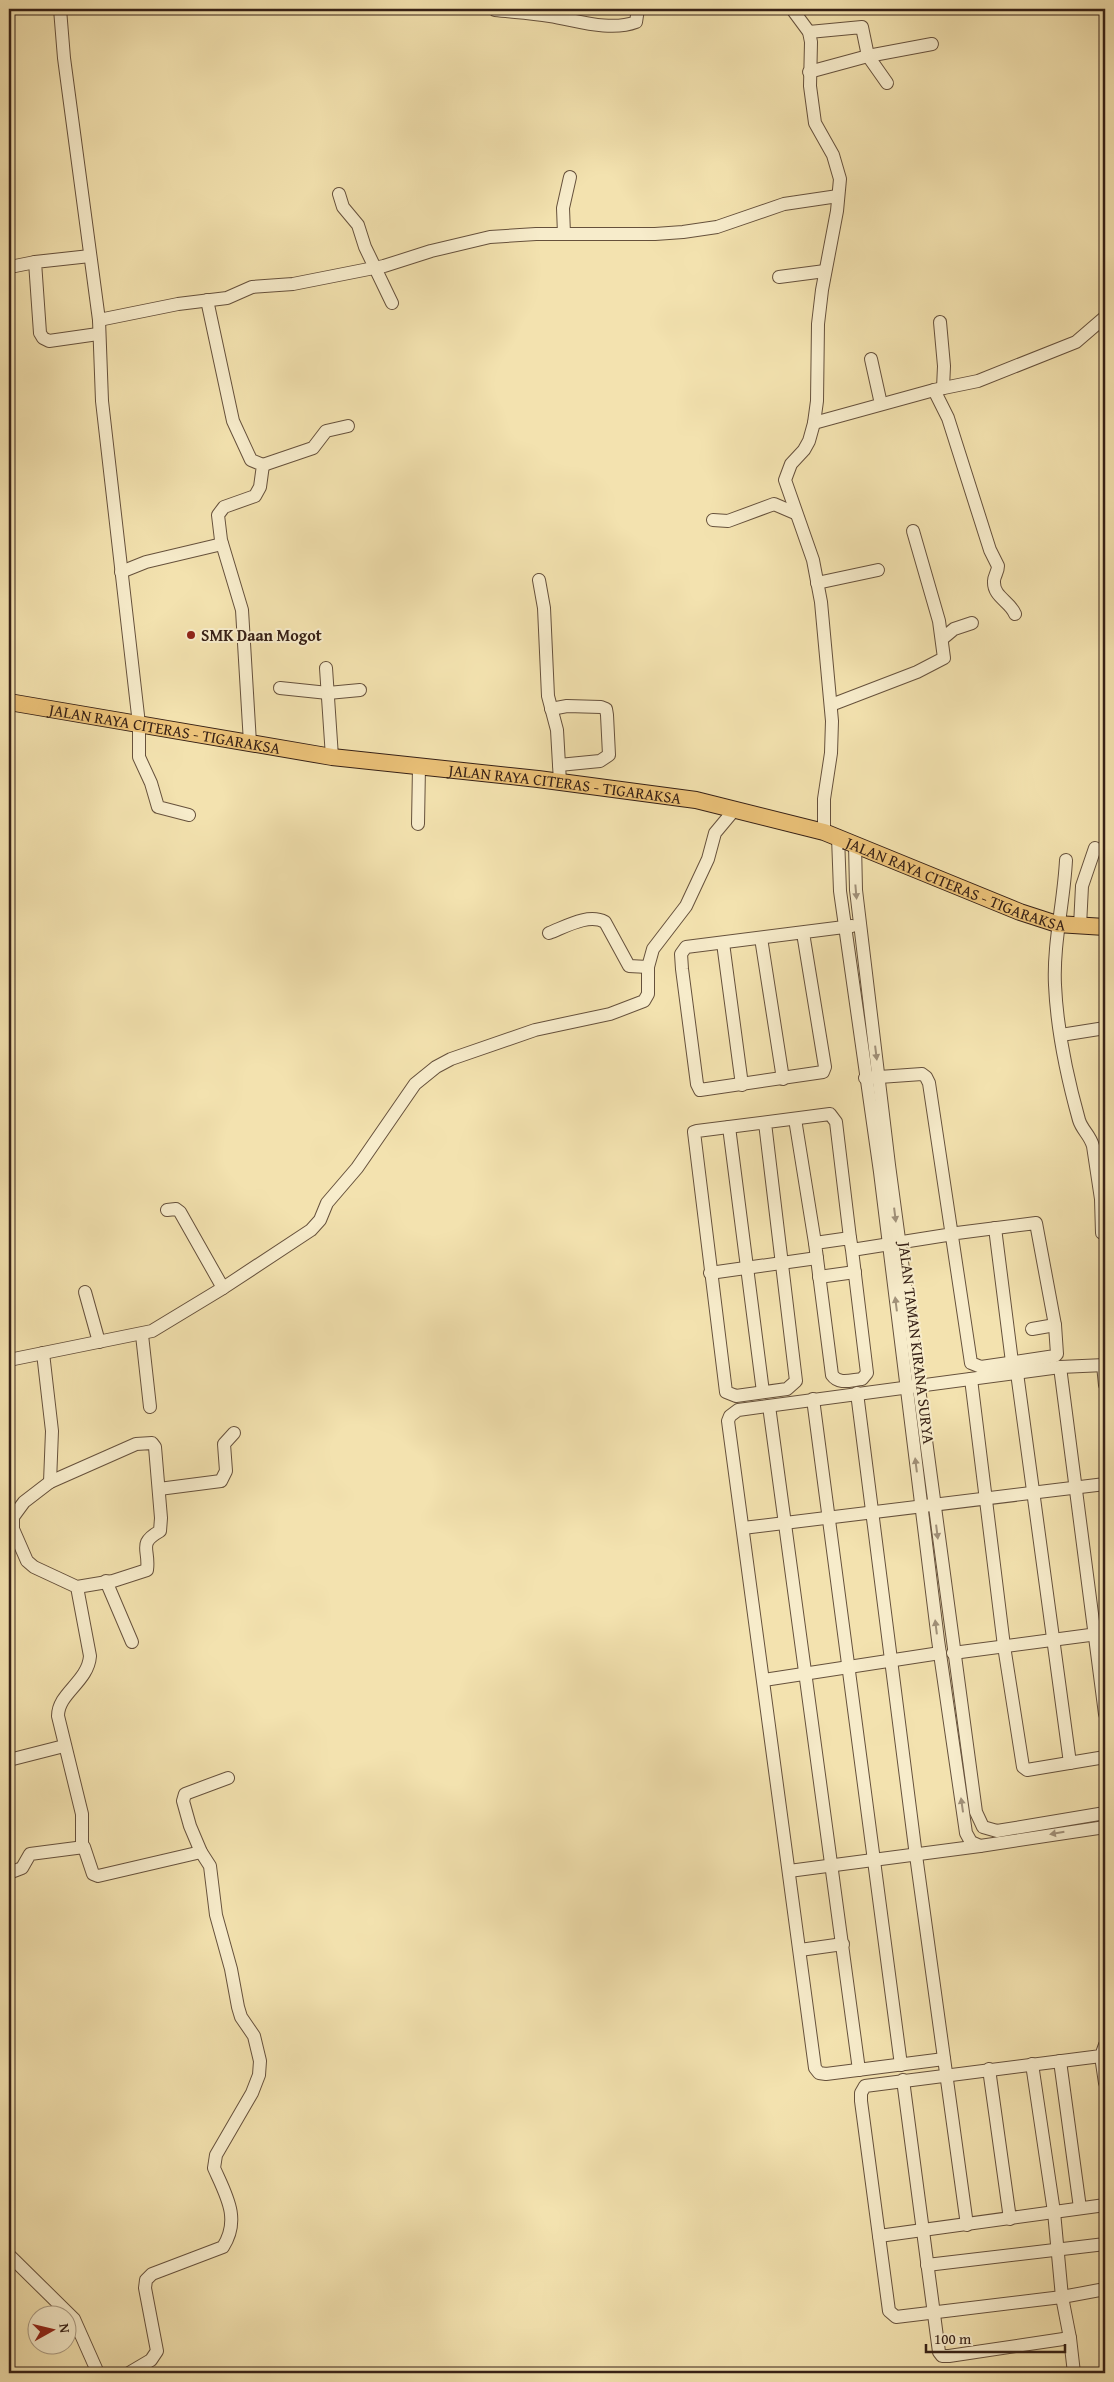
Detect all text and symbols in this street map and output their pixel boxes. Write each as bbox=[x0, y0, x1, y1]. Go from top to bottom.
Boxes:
place label: SMK Daan Mogot bbox=[201, 623, 322, 647]
marker: SMK Daan Mogot bbox=[185, 629, 197, 641]
street label: JALAN RAYA CITERAS - TIGARAKSA bbox=[45, 697, 283, 760]
street label: JALAN RAYA CITERAS - TIGARAKSA bbox=[445, 757, 683, 810]
street label: JALAN RAYA CITERAS - TIGARAKSA bbox=[840, 829, 1066, 937]
one-way arrow bbox=[853, 885, 861, 901]
one-way arrow bbox=[872, 1046, 880, 1062]
one-way arrow bbox=[892, 1207, 900, 1223]
street label: JALAN TAMAN KIRANA SURYA bbox=[892, 1239, 941, 1446]
one-way arrow bbox=[892, 1296, 900, 1312]
one-way arrow bbox=[912, 1457, 920, 1473]
one-way arrow bbox=[933, 1524, 941, 1540]
one-way arrow bbox=[932, 1618, 940, 1634]
one-way arrow bbox=[958, 1796, 966, 1812]
one-way arrow bbox=[1049, 1829, 1065, 1837]
north arrow bbox=[28, 2304, 78, 2354]
text: N bbox=[54, 2322, 76, 2335]
scale bar bbox=[926, 2322, 1065, 2354]
text: 100 m bbox=[934, 2328, 972, 2349]

